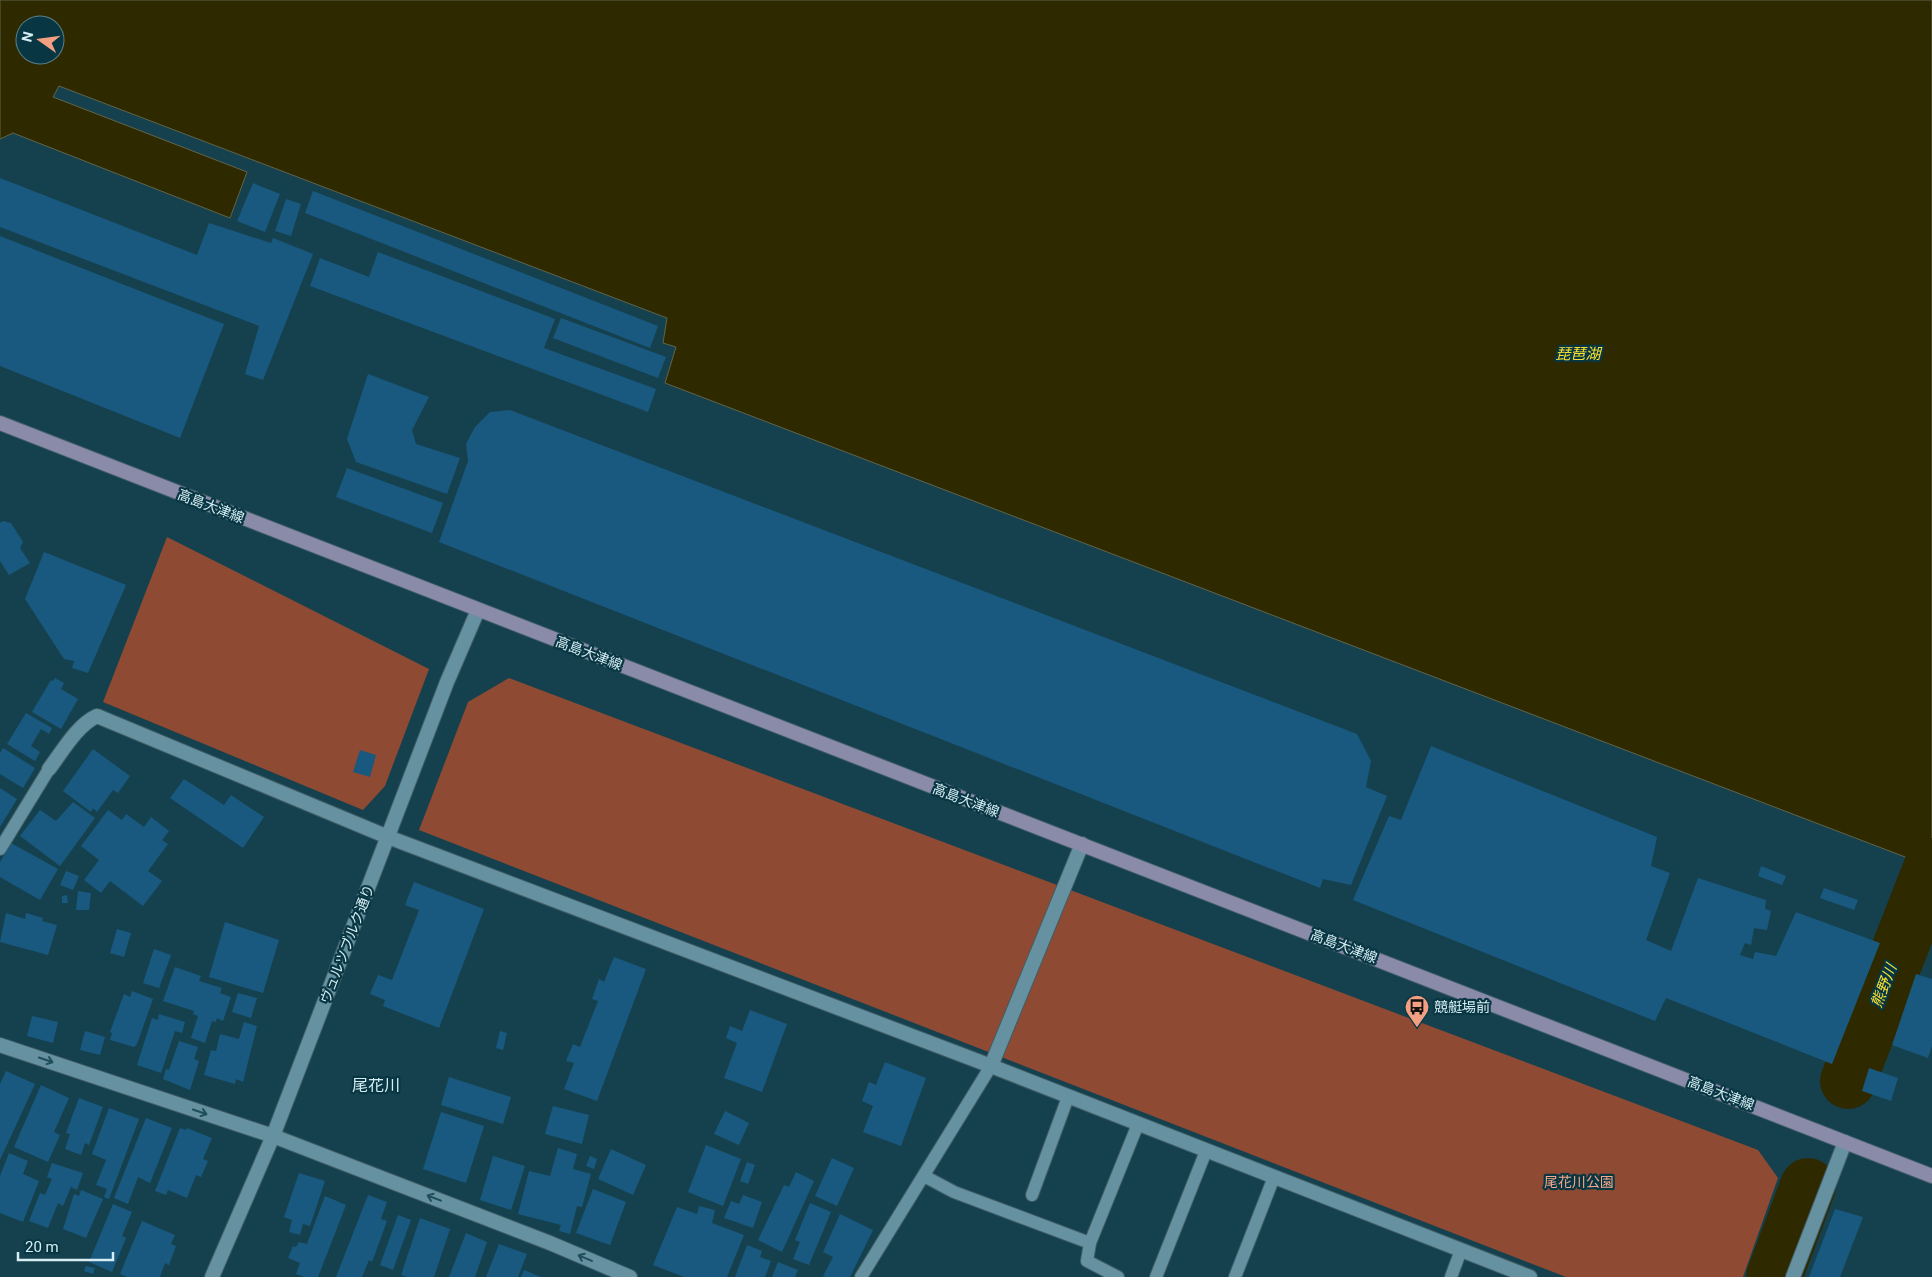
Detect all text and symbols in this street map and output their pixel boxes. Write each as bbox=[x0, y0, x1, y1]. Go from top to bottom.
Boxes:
north arrow bbox=[15, 15, 65, 65]
text: N bbox=[18, 30, 36, 44]
water label: 琵琶湖 bbox=[1555, 345, 1602, 363]
street label: 高島大津線 bbox=[175, 486, 247, 526]
street label: 高島大津線 bbox=[553, 633, 625, 673]
street label: 高島大津線 bbox=[930, 780, 1002, 820]
street label: ヴュルツブルク通り bbox=[317, 882, 377, 1006]
street label: 高島大津線 bbox=[1308, 926, 1380, 966]
water label: 熊野川 bbox=[1868, 960, 1901, 1010]
bus stop icon: 競艇場前 bbox=[1404, 994, 1430, 1028]
place label: 競艇場前 bbox=[1434, 999, 1490, 1015]
one-way arrow bbox=[38, 1056, 54, 1066]
street label: 高島大津線 bbox=[1685, 1073, 1757, 1113]
district label: 尾花川 bbox=[352, 1076, 400, 1095]
one-way arrow bbox=[192, 1108, 208, 1117]
park label: 尾花川公園 bbox=[1544, 1174, 1614, 1190]
one-way arrow bbox=[427, 1193, 442, 1202]
scale bar bbox=[18, 1230, 112, 1262]
text: 20 m bbox=[25, 1238, 59, 1256]
one-way arrow bbox=[578, 1252, 593, 1262]

